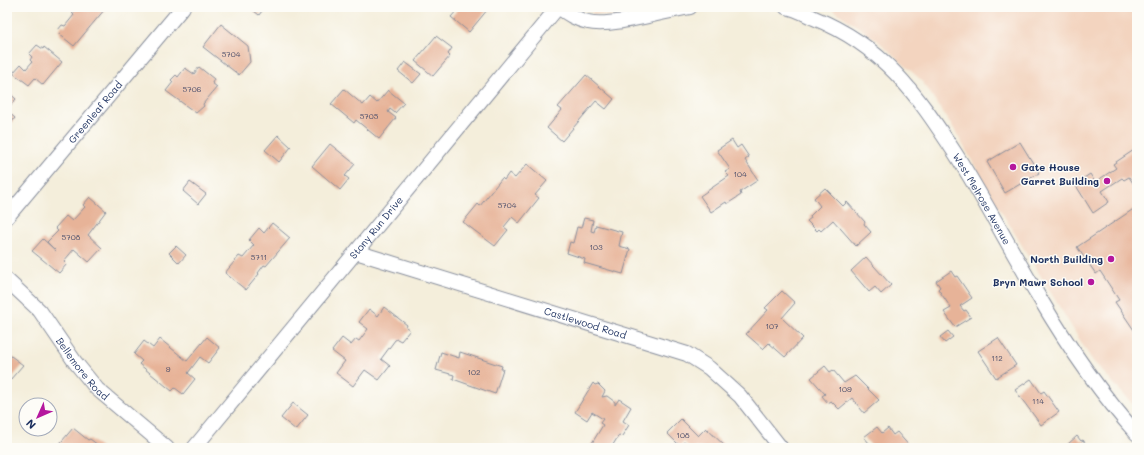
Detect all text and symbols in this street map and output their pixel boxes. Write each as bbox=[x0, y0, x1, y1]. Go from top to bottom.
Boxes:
house number: 5704 bbox=[222, 49, 241, 59]
street label: Greenleaf Road bbox=[65, 78, 125, 146]
house number: 5706 bbox=[183, 84, 202, 94]
house number: 5705 bbox=[360, 111, 379, 121]
street label: West Melrose Avenue bbox=[950, 150, 1014, 247]
place label: Gate House bbox=[1021, 160, 1080, 174]
marker: Gate House bbox=[1008, 162, 1018, 172]
house number: 104 bbox=[733, 169, 747, 179]
place label: Garret Building bbox=[1021, 174, 1099, 188]
marker: Garret Building bbox=[1102, 176, 1112, 186]
street label: Stony Run Drive bbox=[346, 193, 406, 262]
house number: 5704 bbox=[498, 200, 517, 210]
house number: 5708 bbox=[62, 232, 81, 242]
house number: 103 bbox=[589, 242, 603, 252]
house number: 5711 bbox=[251, 252, 267, 262]
place label: North Building bbox=[1030, 252, 1103, 266]
marker: North Building bbox=[1106, 254, 1116, 264]
place label: Bryn Mawr School bbox=[993, 275, 1083, 289]
marker: Bryn Mawr School bbox=[1086, 277, 1096, 287]
street label: Castlewood Road bbox=[542, 303, 628, 342]
house number: 107 bbox=[766, 321, 779, 331]
street label: Bellemore Road bbox=[53, 334, 112, 403]
house number: 112 bbox=[991, 353, 1003, 363]
house number: 9 bbox=[166, 364, 171, 374]
house number: 102 bbox=[468, 367, 480, 377]
house number: 109 bbox=[838, 384, 852, 394]
house number: 114 bbox=[1032, 396, 1044, 406]
north arrow bbox=[18, 397, 58, 437]
text: N bbox=[22, 416, 39, 433]
house number: 108 bbox=[676, 430, 690, 440]

